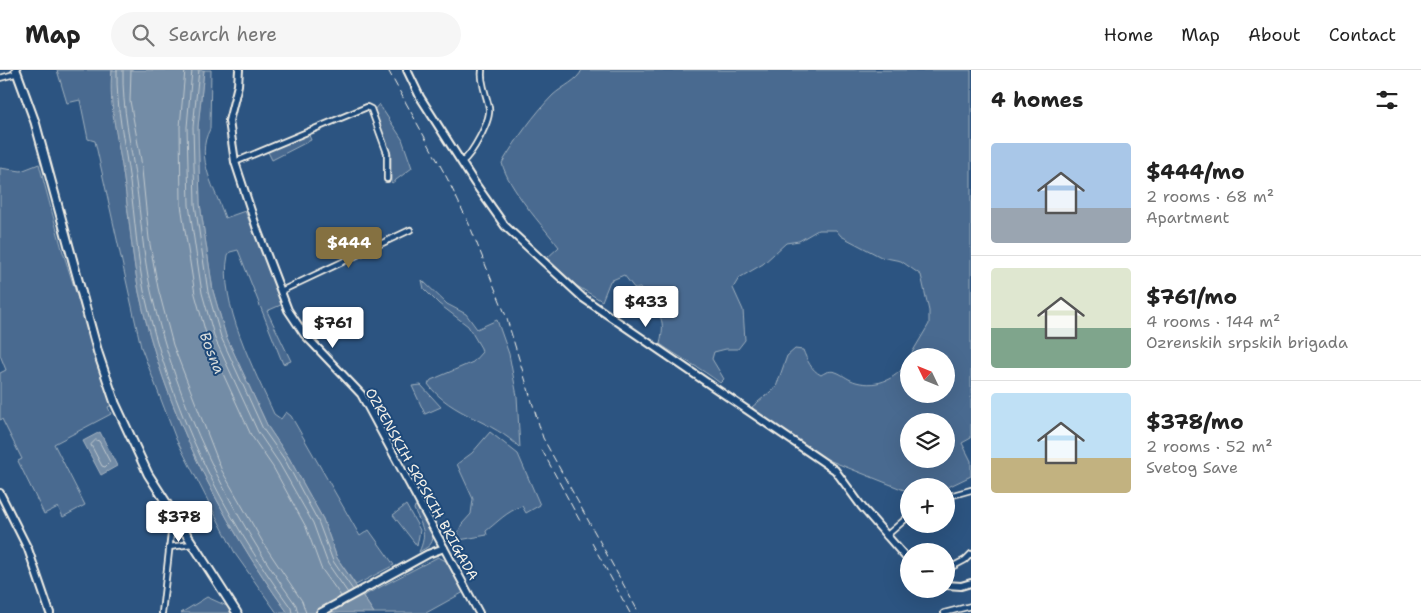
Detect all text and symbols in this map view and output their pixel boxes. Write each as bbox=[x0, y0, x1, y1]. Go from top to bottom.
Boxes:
search box bbox=[111, 12, 461, 57]
text: Map bbox=[25, 19, 81, 51]
icon: search bbox=[129, 21, 157, 49]
text: Search here bbox=[169, 22, 277, 47]
text: Home bbox=[1104, 23, 1153, 47]
text: Map bbox=[1181, 23, 1220, 47]
text: About bbox=[1248, 23, 1301, 47]
text: Contact bbox=[1329, 23, 1396, 47]
text: 4 homes bbox=[991, 86, 1083, 114]
icon: filters bbox=[1373, 86, 1401, 114]
text: $444/mo bbox=[1146, 158, 1245, 186]
icon: home bbox=[1031, 163, 1091, 223]
text: 2 rooms · 68 m² bbox=[1146, 186, 1274, 207]
text: Apartment bbox=[1146, 207, 1229, 228]
pin: $444 bbox=[319, 226, 379, 269]
text: $444 bbox=[327, 232, 371, 253]
text: $761/mo bbox=[1146, 283, 1237, 311]
pin: $433 bbox=[616, 286, 676, 328]
icon: home bbox=[1031, 288, 1091, 348]
text: $433 bbox=[624, 291, 668, 312]
pin: $761 bbox=[303, 306, 363, 349]
text: 4 rooms · 144 m² bbox=[1146, 311, 1280, 332]
text: $761 bbox=[314, 312, 352, 333]
water label: Bosna bbox=[195, 329, 229, 377]
text: Ozrenskih srpskih brigada bbox=[1146, 332, 1348, 353]
north arrow bbox=[900, 348, 955, 402]
map controls bbox=[900, 348, 955, 598]
street label: OZRENSKIH SRPSKIH BRIGADA bbox=[361, 385, 483, 583]
text: $378/mo bbox=[1146, 408, 1244, 436]
button: layers bbox=[900, 413, 955, 468]
icon: home bbox=[1031, 413, 1091, 473]
text: 2 rooms · 52 m² bbox=[1146, 436, 1273, 457]
text: Svetog Save bbox=[1146, 457, 1238, 478]
button: + bbox=[900, 478, 955, 533]
pin: $378 bbox=[149, 500, 209, 543]
text: $378 bbox=[157, 506, 201, 527]
button: − bbox=[900, 543, 955, 598]

